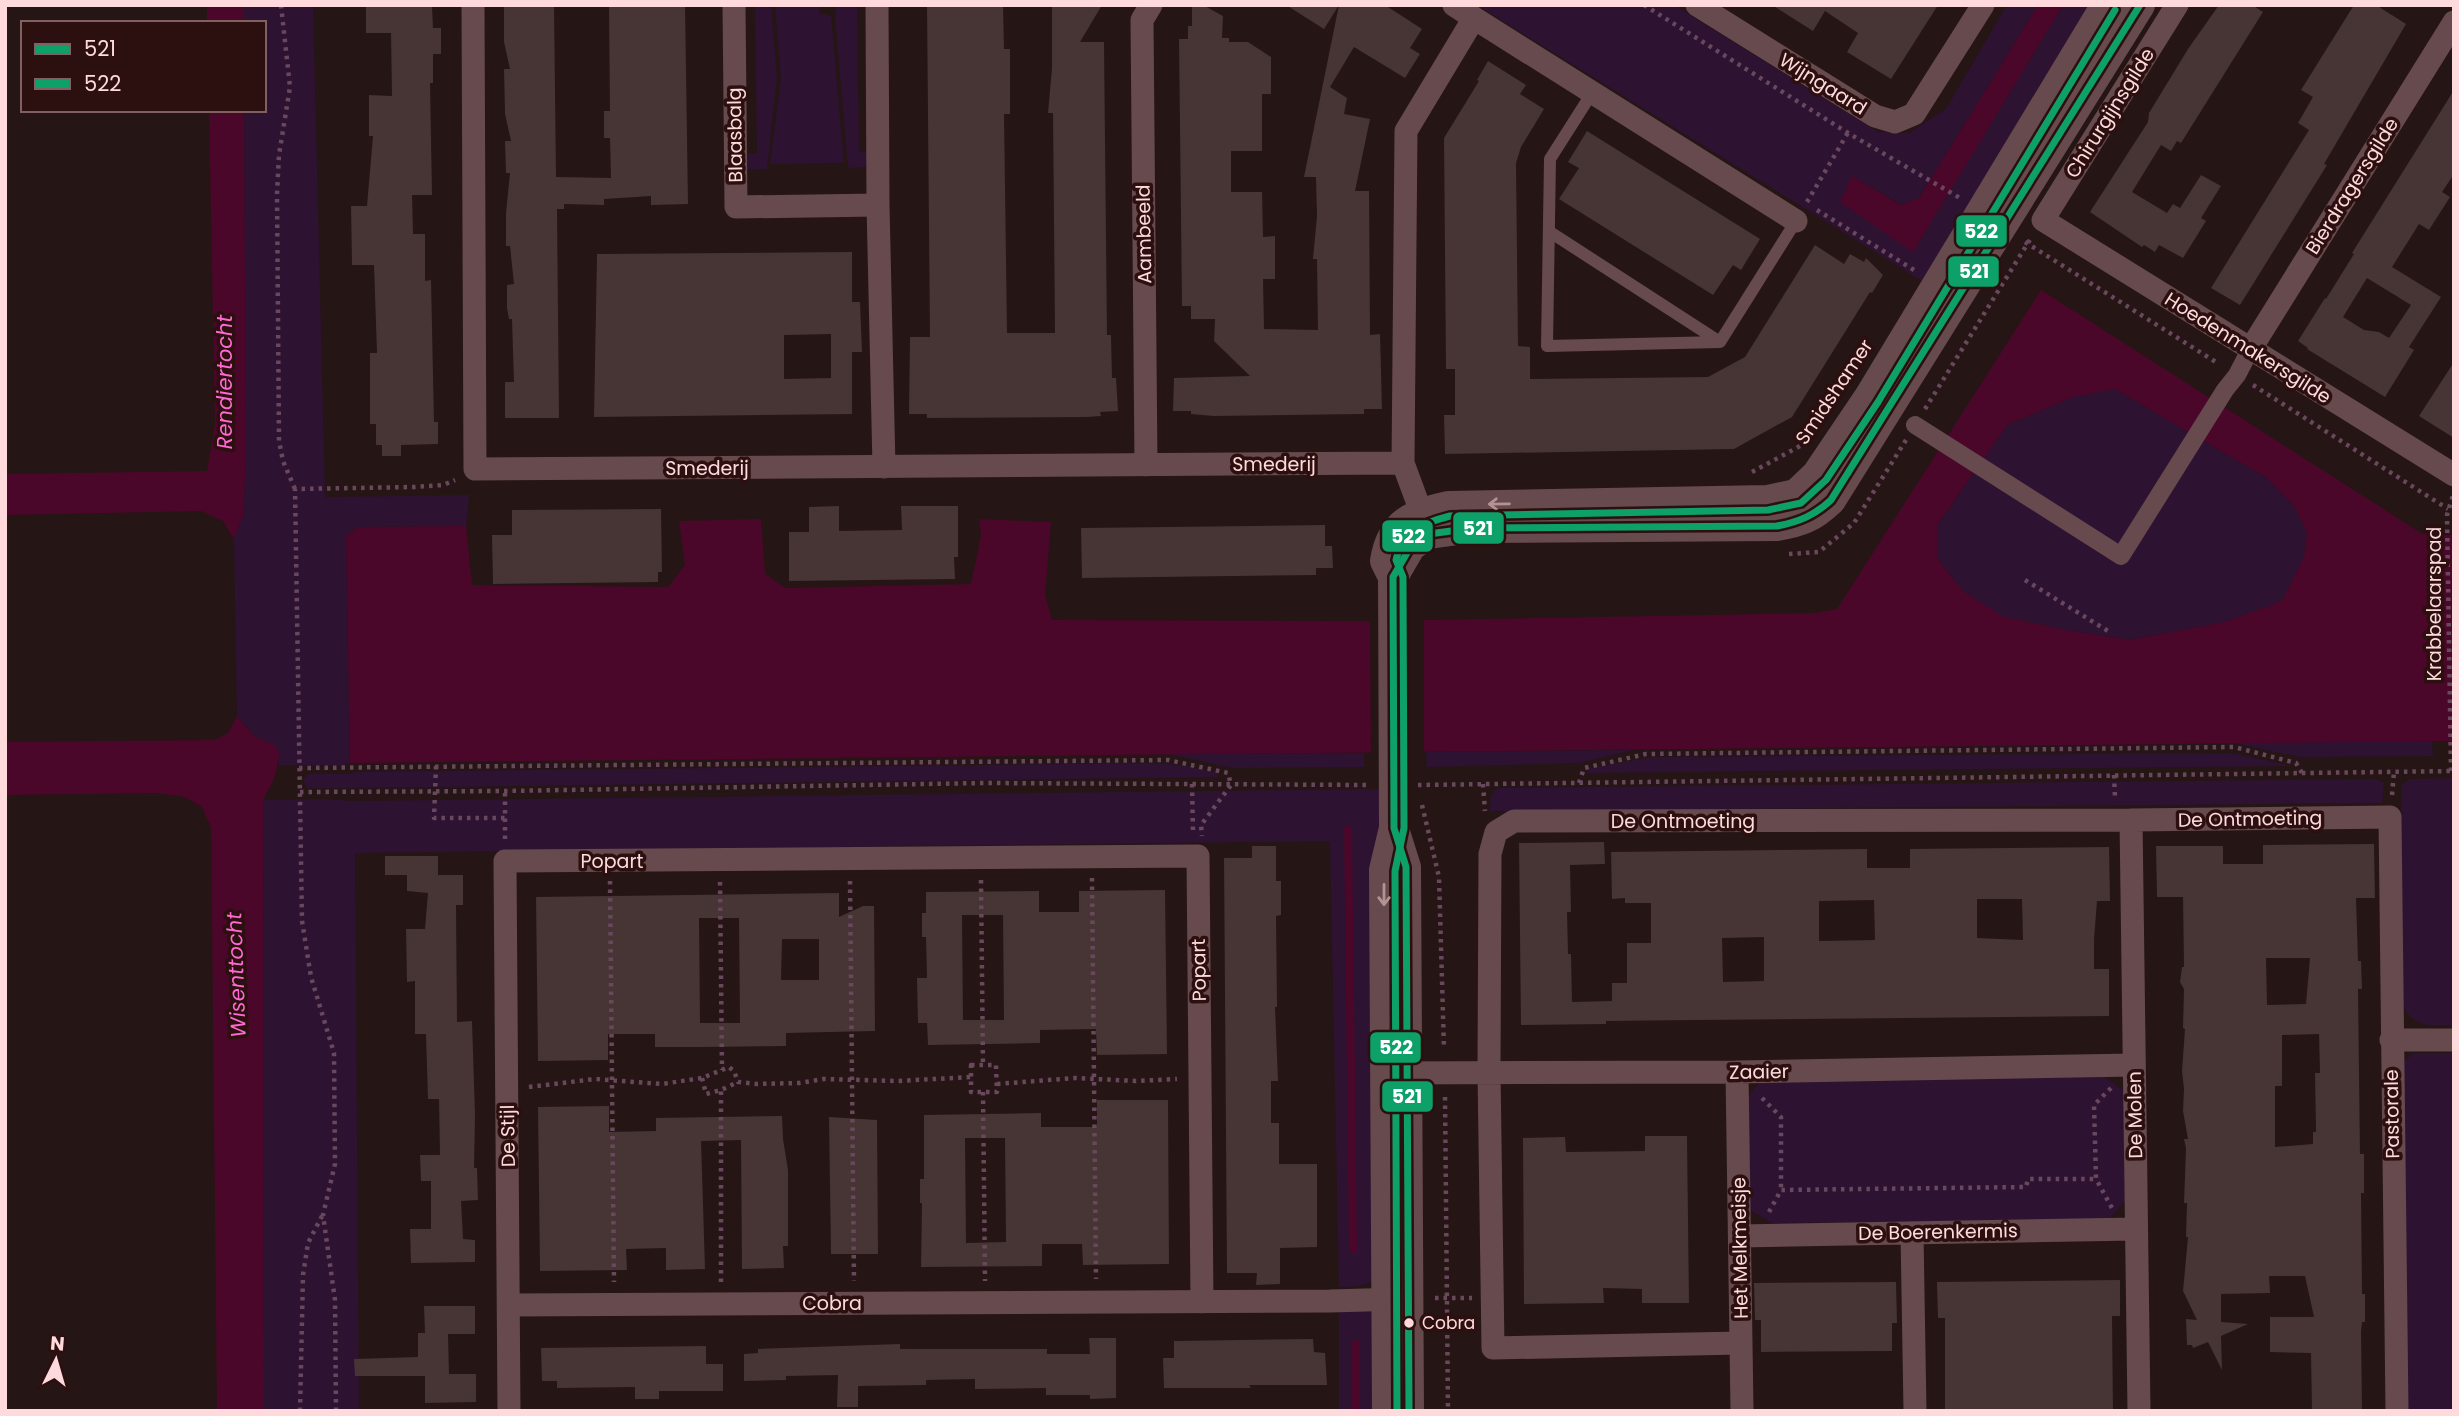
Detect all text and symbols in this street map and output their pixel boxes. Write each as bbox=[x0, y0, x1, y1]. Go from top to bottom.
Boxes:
legend bbox=[21, 21, 266, 112]
text: 521 bbox=[84, 34, 116, 63]
street label: Chirurgijnsgilde bbox=[2059, 43, 2161, 183]
street label: Wijngaard bbox=[1774, 46, 1872, 122]
text: 522 bbox=[84, 69, 121, 98]
street label: Blaasbalg bbox=[721, 87, 749, 183]
street label: Bierdragersgilde bbox=[2299, 113, 2405, 259]
street label: Aambeeld bbox=[1130, 184, 1158, 284]
line badge: 522 bbox=[1955, 214, 2008, 248]
text: 522 bbox=[1964, 218, 1998, 245]
line badge: 521 bbox=[1947, 255, 2000, 288]
text: 521 bbox=[1959, 258, 1989, 285]
street label: Hoedenmakersgilde bbox=[2160, 286, 2336, 410]
water label: Rendiertocht bbox=[210, 314, 239, 449]
street label: Smidshamer bbox=[1789, 334, 1879, 450]
street label: Smederij bbox=[1232, 451, 1316, 478]
street label: Smederij bbox=[665, 455, 749, 482]
one-way arrow bbox=[1488, 497, 1511, 510]
line badge: 521 bbox=[1452, 511, 1505, 545]
text: 521 bbox=[1463, 515, 1493, 542]
line badge: 522 bbox=[1381, 519, 1434, 553]
text: 522 bbox=[1391, 523, 1425, 550]
street label: Krabbelaarspad bbox=[2421, 527, 2448, 681]
street label: De Ontmoeting bbox=[2178, 804, 2322, 834]
street label: De Ontmoeting bbox=[1611, 808, 1755, 835]
street label: Popart bbox=[581, 848, 644, 875]
one-way arrow bbox=[1377, 883, 1391, 906]
water label: Wisenttocht bbox=[219, 911, 253, 1038]
street label: Popart bbox=[1185, 938, 1213, 1002]
line badge: 522 bbox=[1369, 1031, 1422, 1064]
text: 522 bbox=[1379, 1034, 1413, 1061]
street label: Zaaier bbox=[1729, 1058, 1789, 1086]
street label: Pastorale bbox=[2378, 1069, 2406, 1159]
street label: De Molen bbox=[2121, 1071, 2149, 1159]
line badge: 521 bbox=[1381, 1080, 1434, 1113]
text: 521 bbox=[1392, 1083, 1422, 1110]
street label: De Stijl bbox=[494, 1105, 522, 1167]
street label: Het Melkmeisje bbox=[1725, 1177, 1755, 1319]
street label: De Boerenkermis bbox=[1858, 1217, 2018, 1247]
street label: Cobra bbox=[802, 1290, 862, 1317]
place label: Cobra bbox=[1422, 1311, 1475, 1335]
marker: Cobra bbox=[1402, 1316, 1416, 1330]
north arrow bbox=[21, 1325, 91, 1395]
text: N bbox=[49, 1329, 66, 1358]

